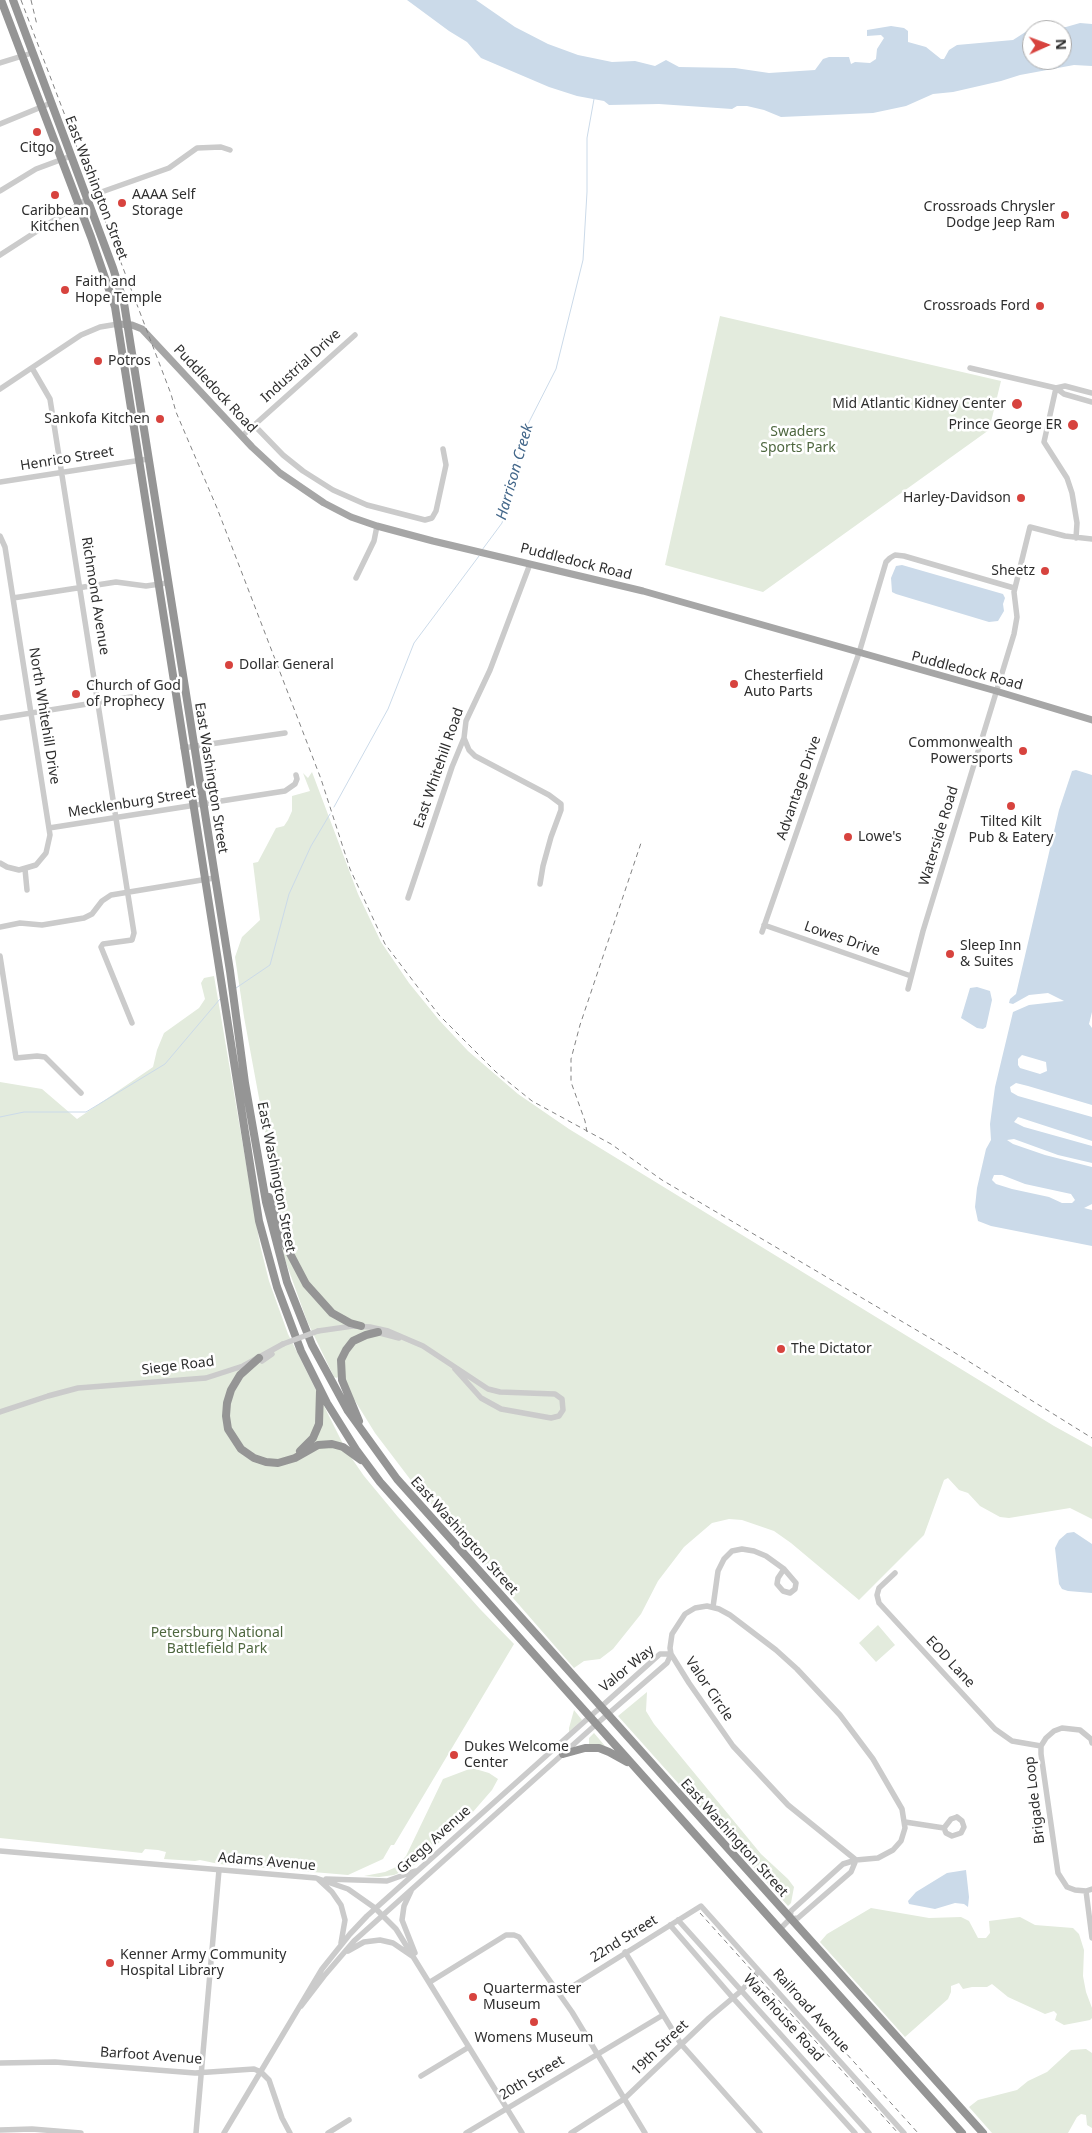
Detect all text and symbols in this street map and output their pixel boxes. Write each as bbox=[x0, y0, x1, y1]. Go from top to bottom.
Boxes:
north arrow bbox=[1022, 20, 1072, 70]
text: N bbox=[1052, 38, 1071, 51]
street label: East Washington Street bbox=[61, 114, 131, 262]
marker: Citgo bbox=[31, 126, 43, 138]
place label: Citgo bbox=[20, 140, 54, 156]
place label: AAAA Self Storage bbox=[132, 187, 195, 220]
marker: Caribbean Kitchen bbox=[49, 189, 61, 201]
marker: AAAA Self Storage bbox=[116, 197, 128, 209]
place label: Crossroads Chrysler Dodge Jeep Ram bbox=[924, 199, 1055, 232]
place label: Caribbean Kitchen bbox=[21, 203, 89, 236]
marker: Crossroads Chrysler Dodge Jeep Ram bbox=[1059, 209, 1071, 221]
place label: Faith and Hope Temple bbox=[75, 274, 162, 306]
marker: Faith and Hope Temple bbox=[59, 284, 71, 296]
place label: Crossroads Ford bbox=[923, 298, 1030, 314]
marker: Crossroads Ford bbox=[1034, 300, 1046, 312]
street label: Industrial Drive bbox=[258, 326, 344, 406]
street label: Puddledock Road bbox=[170, 341, 260, 437]
place label: Potros bbox=[108, 353, 151, 369]
marker: Potros bbox=[92, 355, 104, 367]
place label: Mid Atlantic Kidney Center bbox=[832, 396, 1006, 412]
marker: Mid Atlantic Kidney Center bbox=[1010, 397, 1024, 411]
place label: Sankofa Kitchen bbox=[44, 411, 150, 427]
marker: Sankofa Kitchen bbox=[154, 413, 166, 425]
place label: Prince George ER bbox=[948, 417, 1062, 433]
marker: Prince George ER bbox=[1066, 418, 1080, 432]
water label: Harrison Creek bbox=[493, 422, 537, 522]
park label: Swaders Sports Park bbox=[760, 424, 836, 457]
street label: Henrico Street bbox=[19, 443, 115, 475]
place label: Harley-Davidson bbox=[903, 490, 1011, 506]
marker: Harley-Davidson bbox=[1015, 492, 1027, 504]
street label: Richmond Avenue bbox=[77, 536, 113, 656]
street label: Puddledock Road bbox=[518, 540, 634, 584]
place label: Sheetz bbox=[991, 563, 1035, 579]
marker: Sheetz bbox=[1039, 565, 1051, 577]
street label: North Whitehill Drive bbox=[25, 646, 63, 786]
street label: Puddledock Road bbox=[910, 648, 1024, 694]
place label: Dollar General bbox=[239, 657, 334, 673]
marker: Dollar General bbox=[223, 659, 235, 671]
place label: Chesterfield Auto Parts bbox=[744, 668, 823, 700]
place label: Church of God of Prophecy bbox=[86, 678, 181, 710]
marker: Chesterfield Auto Parts bbox=[728, 678, 740, 690]
marker: Church of God of Prophecy bbox=[70, 688, 82, 700]
street label: East Washington Street bbox=[191, 701, 231, 855]
street label: East Whitehill Road bbox=[411, 706, 467, 830]
street label: Advantage Drive bbox=[773, 734, 825, 842]
place label: Commonwealth Powersports bbox=[908, 735, 1013, 768]
marker: Commonwealth Powersports bbox=[1017, 745, 1029, 757]
street label: Waterside Road bbox=[916, 784, 962, 888]
street label: Mecklenburg Street bbox=[67, 785, 197, 821]
marker: Tilted Kilt Pub & Eatery bbox=[1005, 800, 1017, 812]
place label: Tilted Kilt Pub & Eatery bbox=[969, 814, 1053, 846]
place label: Lowe's bbox=[858, 829, 902, 845]
marker: Lowe's bbox=[842, 831, 854, 843]
street label: Lowes Drive bbox=[802, 918, 882, 960]
place label: Sleep Inn & Suites bbox=[960, 938, 1021, 970]
marker: Sleep Inn & Suites bbox=[944, 948, 956, 960]
street label: East Washington Street bbox=[253, 1100, 299, 1254]
place label: The Dictator bbox=[791, 1341, 872, 1357]
marker: The Dictator bbox=[775, 1343, 787, 1355]
street label: Siege Road bbox=[141, 1353, 215, 1379]
street label: East Washington Street bbox=[407, 1474, 521, 1598]
park label: Petersburg National Battlefield Park bbox=[151, 1625, 283, 1658]
street label: EOD Lane bbox=[922, 1633, 978, 1691]
street label: Valor Way bbox=[596, 1642, 658, 1696]
street label: Valor Circle bbox=[681, 1654, 737, 1724]
place label: Dukes Welcome Center bbox=[464, 1739, 569, 1771]
marker: Dukes Welcome Center bbox=[448, 1749, 460, 1761]
street label: Brigade Loop bbox=[1021, 1755, 1049, 1845]
street label: East Washington Street bbox=[677, 1776, 791, 1900]
street label: Gregg Avenue bbox=[394, 1802, 474, 1878]
street label: Adams Avenue bbox=[217, 1849, 317, 1875]
street label: 22nd Street bbox=[587, 1912, 661, 1966]
place label: Kenner Army Community Hospital Library bbox=[120, 1947, 286, 1980]
marker: Kenner Army Community Hospital Library bbox=[104, 1957, 116, 1969]
street label: Railroad Avenue bbox=[769, 1966, 853, 2056]
street label: Warehouse Road bbox=[739, 1971, 827, 2065]
place label: Quartermaster Museum bbox=[483, 1981, 581, 2014]
marker: Quartermaster Museum bbox=[467, 1991, 479, 2003]
marker: Womens Museum bbox=[528, 2016, 540, 2028]
street label: 19th Street bbox=[628, 2017, 692, 2079]
place label: Womens Museum bbox=[475, 2030, 593, 2046]
street label: Barfoot Avenue bbox=[99, 2044, 203, 2068]
street label: 20th Street bbox=[497, 2052, 567, 2104]

